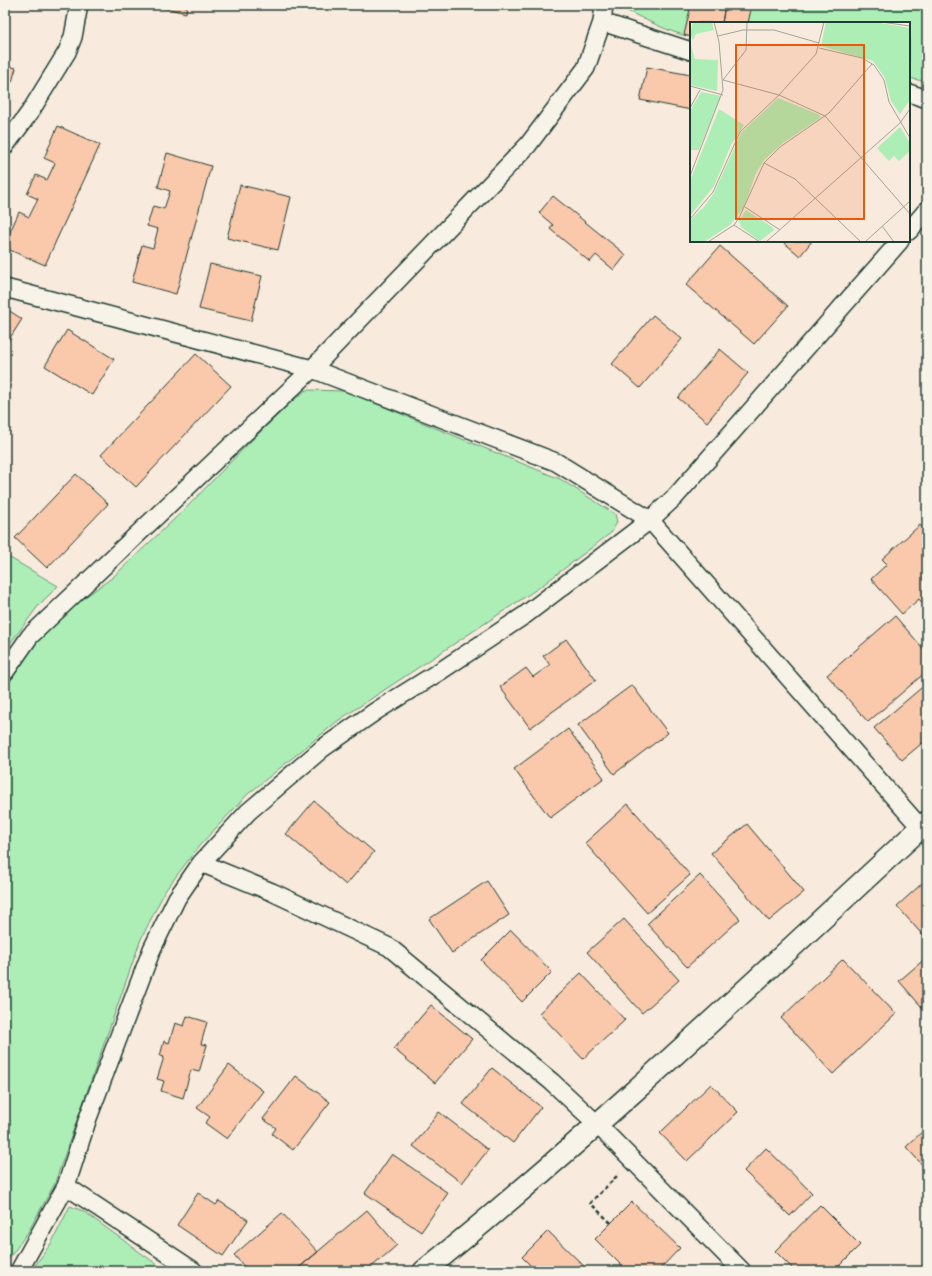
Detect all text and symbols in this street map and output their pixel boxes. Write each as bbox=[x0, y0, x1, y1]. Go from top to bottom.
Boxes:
inset map bbox=[690, 22, 910, 242]

